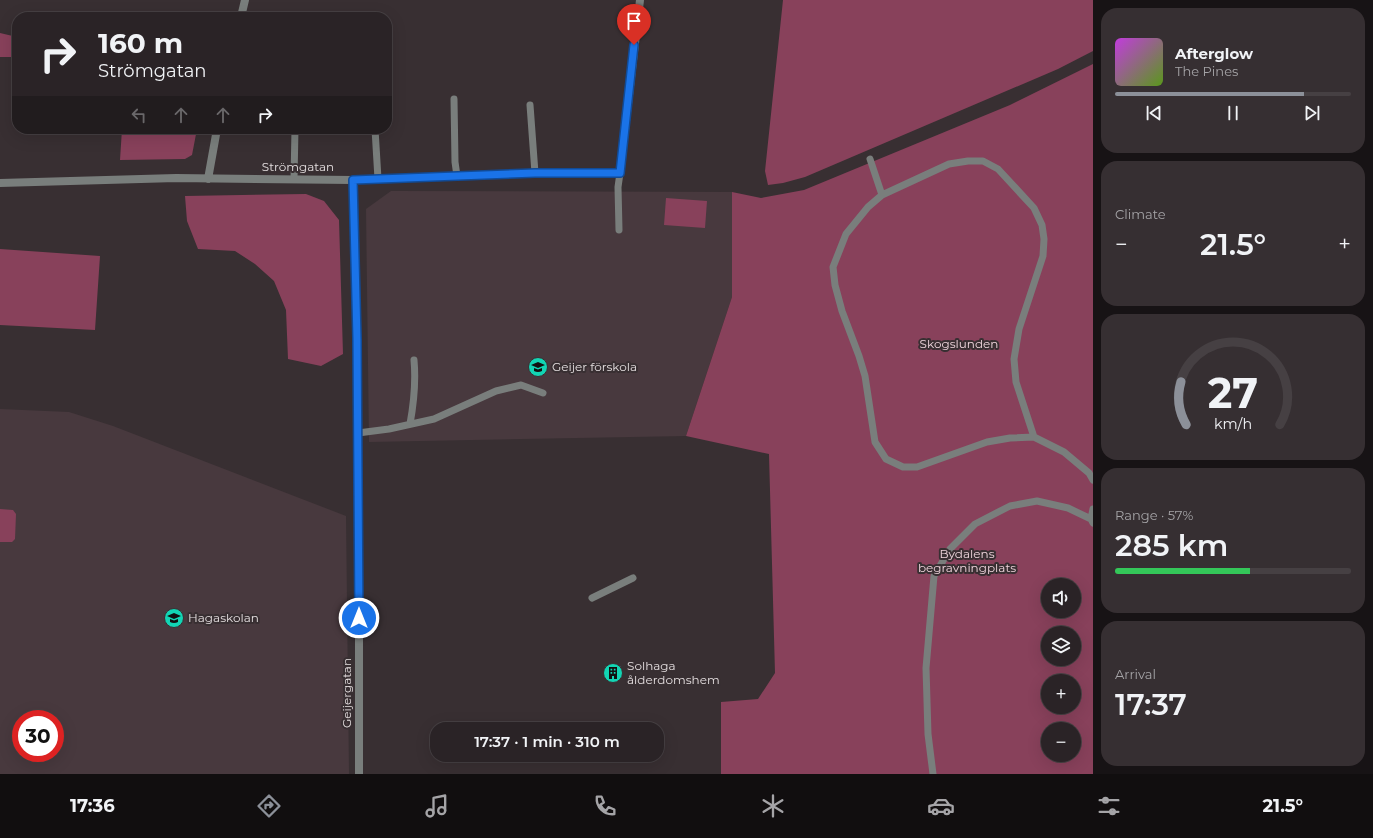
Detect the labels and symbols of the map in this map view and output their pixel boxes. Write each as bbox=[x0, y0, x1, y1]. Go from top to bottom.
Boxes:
pin bbox=[617, 4, 651, 45]
street label: Strömgatan bbox=[262, 159, 334, 174]
park label: Skogslunden bbox=[920, 336, 998, 351]
school or university icon: Geijer förskola bbox=[527, 356, 549, 378]
place label: Geijer förskola bbox=[552, 359, 637, 374]
park label: Bydalens begravningplats bbox=[918, 546, 1016, 575]
position arrow bbox=[338, 597, 380, 639]
school or university icon: Hagaskolan bbox=[163, 607, 185, 629]
place label: Hagaskolan bbox=[188, 610, 259, 625]
street label: Geijergatan bbox=[339, 658, 354, 728]
place label: Solhaga ålderdomshem bbox=[627, 658, 720, 687]
building icon: Solhaga ålderdomshem bbox=[602, 662, 624, 684]
speed limit sign: 30 bbox=[12, 710, 64, 762]

